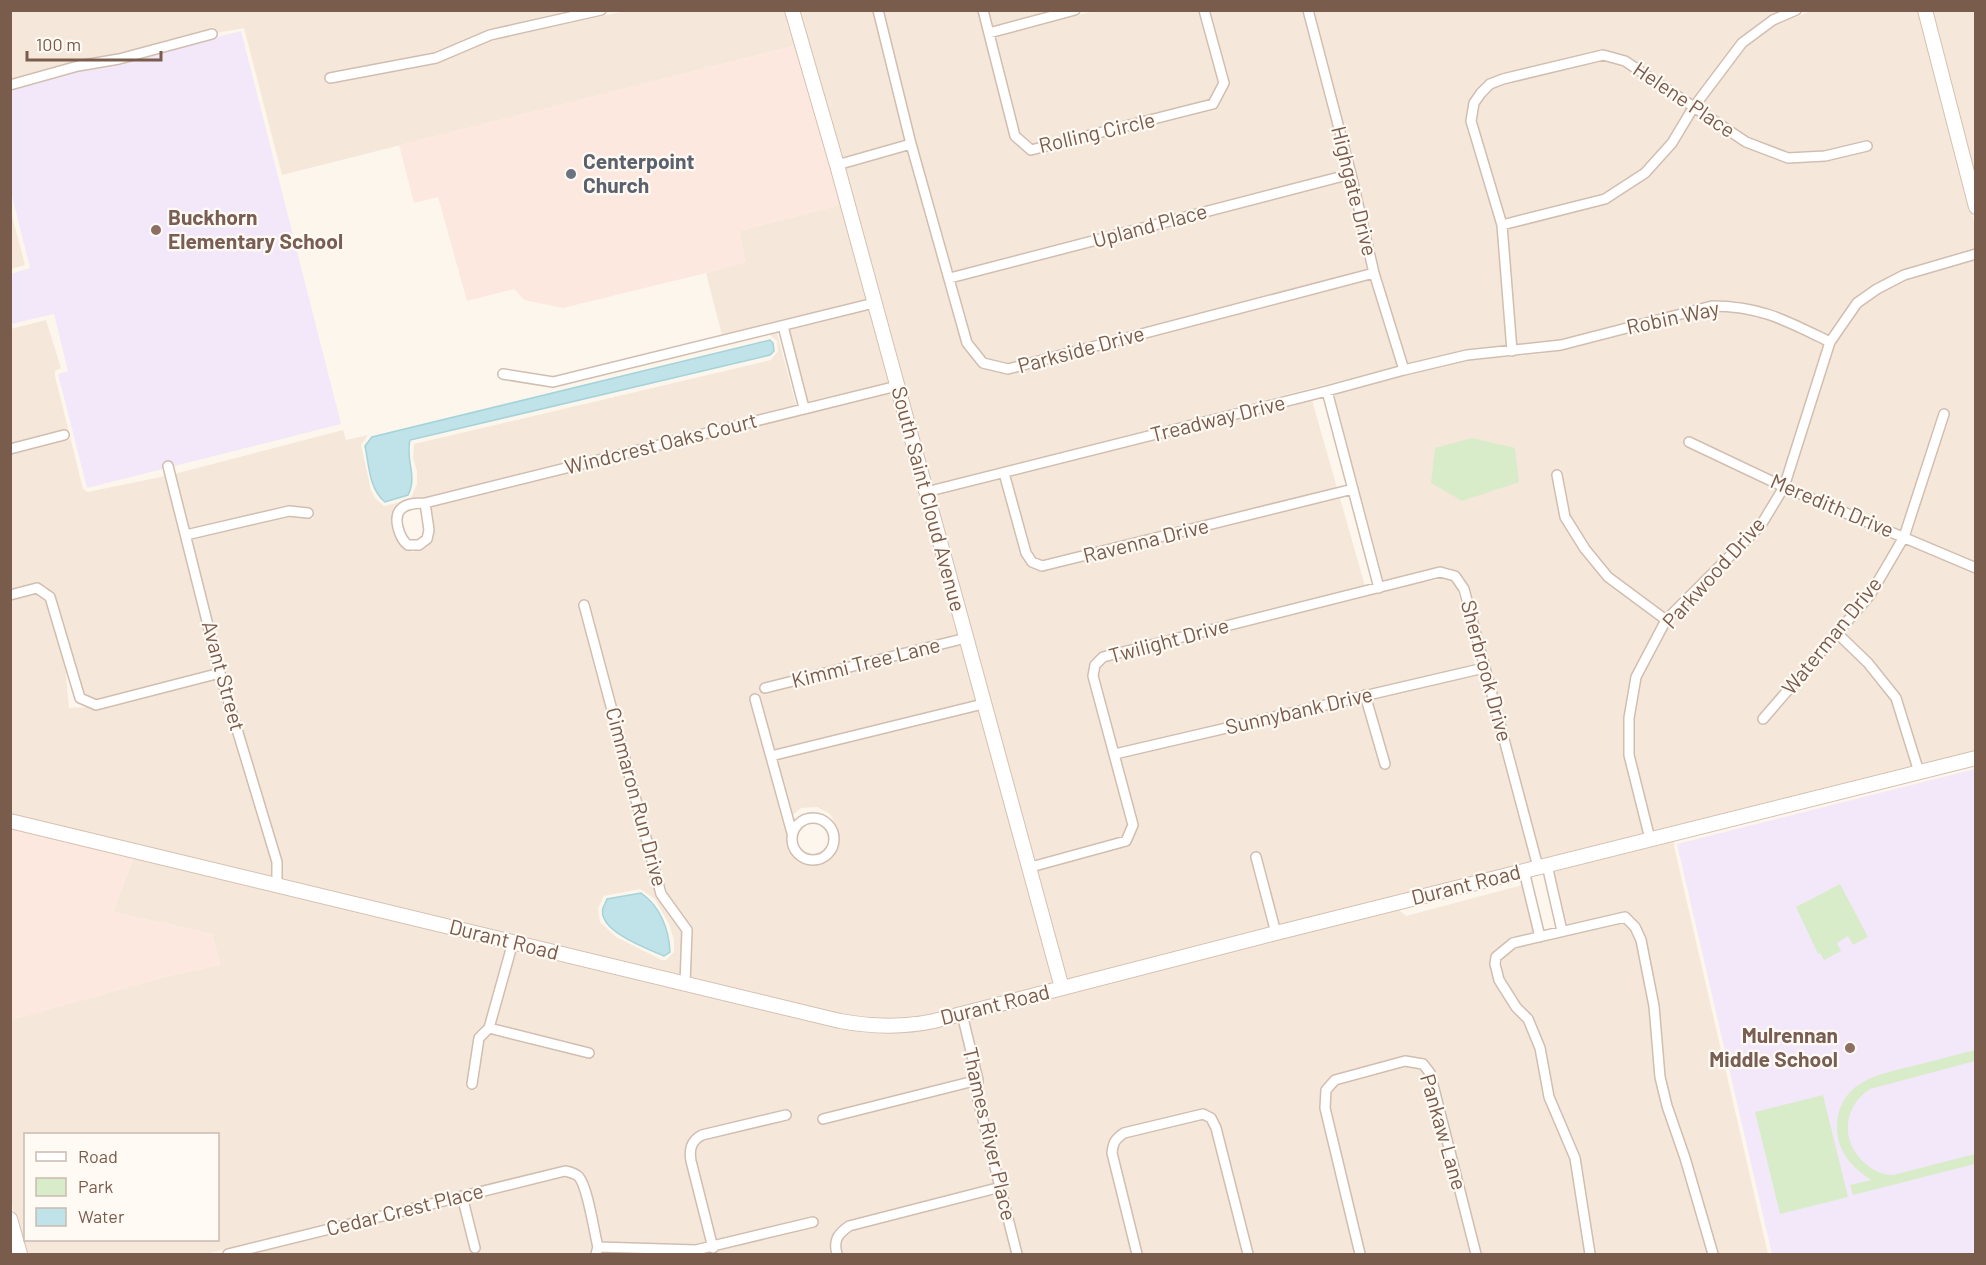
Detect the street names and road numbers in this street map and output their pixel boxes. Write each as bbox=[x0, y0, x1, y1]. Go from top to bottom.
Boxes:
street label: Helene Place bbox=[1629, 56, 1741, 142]
street label: Rolling Circle bbox=[1036, 106, 1157, 157]
street label: Highgate Drive bbox=[1327, 123, 1384, 258]
street label: Upland Place bbox=[1090, 197, 1210, 252]
street label: Robin Way bbox=[1624, 294, 1722, 339]
street label: Parkside Drive bbox=[1014, 320, 1147, 377]
street label: South Saint Cloud Avenue bbox=[887, 383, 972, 614]
street label: Treadway Drive bbox=[1148, 389, 1288, 446]
street label: Windcrest Oaks Court bbox=[562, 407, 759, 479]
street label: Meredith Drive bbox=[1767, 467, 1898, 542]
street label: Parkwood Drive bbox=[1656, 511, 1769, 633]
street label: Ravenna Drive bbox=[1080, 512, 1211, 567]
street label: Waterman Drive bbox=[1776, 571, 1886, 699]
street label: Sherbrook Drive bbox=[1457, 597, 1518, 744]
street label: Twilight Drive bbox=[1106, 612, 1231, 668]
street label: Avant Street bbox=[198, 618, 251, 733]
street label: Kimmi Tree Lane bbox=[789, 631, 943, 692]
street label: Sunnybank Drive bbox=[1222, 680, 1375, 739]
street label: Cimmaron Run Drive bbox=[602, 704, 673, 889]
street label: Durant Road bbox=[1408, 858, 1523, 909]
street label: Durant Road bbox=[447, 913, 562, 964]
street label: Durant Road bbox=[937, 978, 1052, 1029]
street label: Thames River Place bbox=[958, 1044, 1023, 1223]
street label: Pankaw Lane bbox=[1416, 1071, 1473, 1193]
street label: Cedar Crest Place bbox=[323, 1177, 486, 1240]

